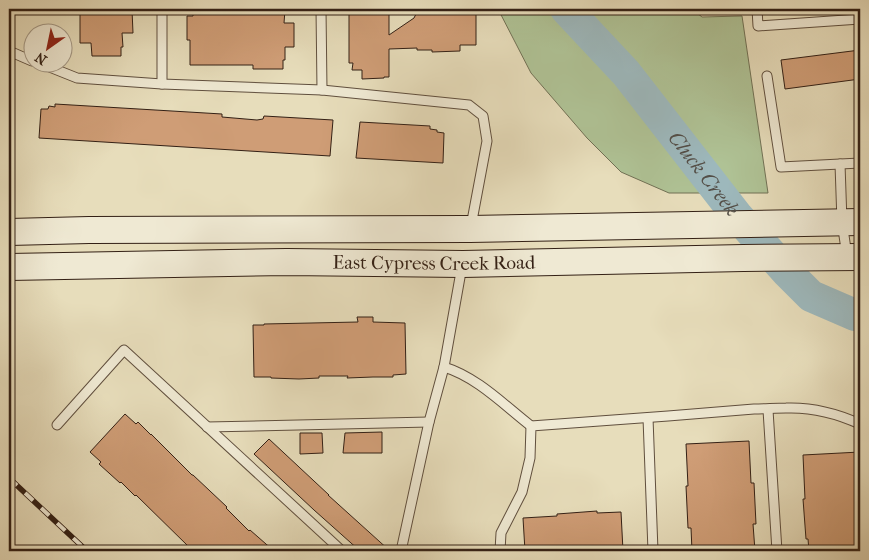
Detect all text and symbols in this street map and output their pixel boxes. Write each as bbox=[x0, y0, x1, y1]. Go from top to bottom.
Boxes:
north arrow bbox=[22, 22, 72, 72]
text: N bbox=[32, 48, 50, 69]
water label: Cluck Creek bbox=[664, 127, 744, 220]
street label: East Cypress Creek Road bbox=[333, 251, 536, 275]

